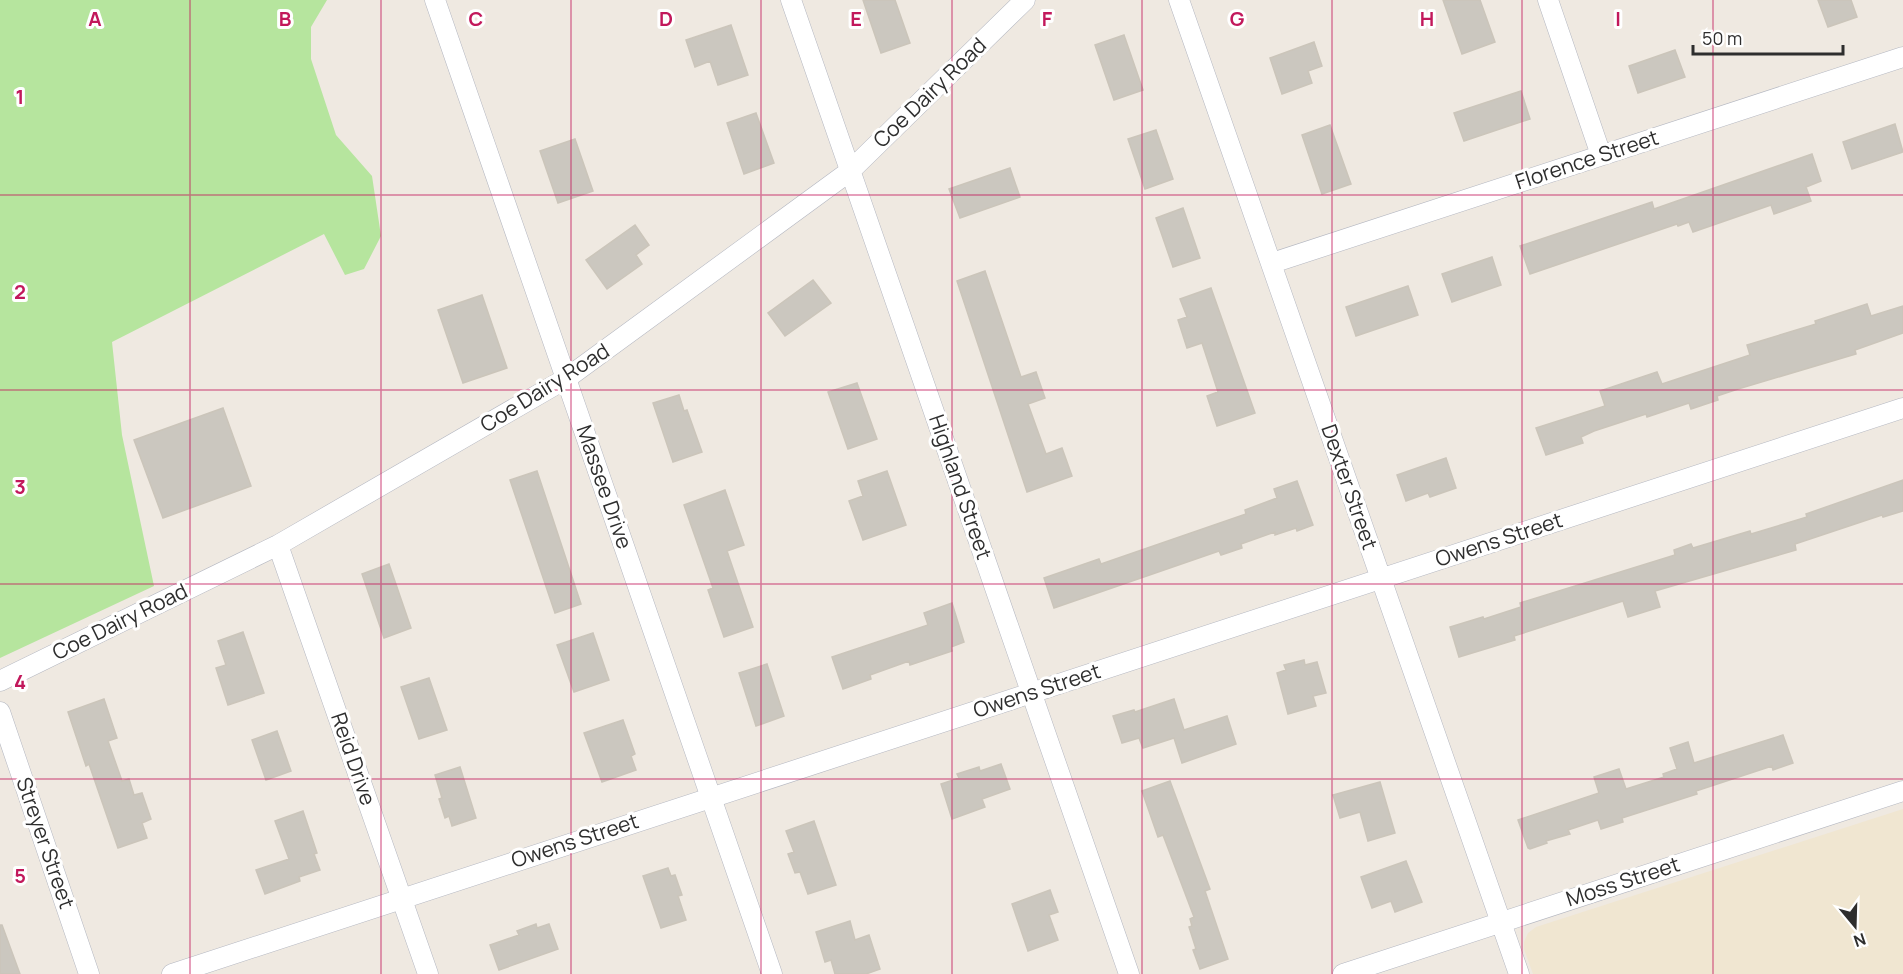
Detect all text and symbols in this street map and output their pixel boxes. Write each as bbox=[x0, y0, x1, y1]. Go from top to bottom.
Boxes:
text: A bbox=[88, 5, 102, 32]
text: B bbox=[279, 5, 292, 32]
text: C bbox=[469, 5, 483, 32]
text: D bbox=[659, 5, 673, 32]
text: E bbox=[850, 5, 862, 32]
text: F bbox=[1042, 5, 1053, 32]
text: G bbox=[1230, 5, 1245, 32]
text: H bbox=[1420, 5, 1434, 32]
text: I bbox=[1615, 5, 1621, 32]
scale bar bbox=[1693, 18, 1843, 56]
text: 50 m bbox=[1702, 26, 1742, 50]
street label: Coe Dairy Road bbox=[867, 31, 992, 153]
text: 1 bbox=[16, 83, 24, 110]
street label: Florence Street bbox=[1511, 123, 1662, 195]
text: 2 bbox=[14, 278, 26, 305]
street label: Coe Dairy Road bbox=[475, 336, 614, 438]
street label: Highland Street bbox=[923, 411, 999, 563]
street label: Dexter Street bbox=[1315, 420, 1384, 553]
street label: Massee Drive bbox=[571, 421, 639, 552]
text: 3 bbox=[14, 473, 26, 500]
street label: Owens Street bbox=[1431, 505, 1566, 573]
street label: Coe Dairy Road bbox=[47, 576, 192, 666]
street label: Owens Street bbox=[969, 656, 1104, 724]
text: 4 bbox=[14, 668, 26, 695]
street label: Reid Drive bbox=[325, 709, 383, 809]
street label: Streyer Street bbox=[10, 773, 82, 912]
street label: Owens Street bbox=[507, 806, 642, 874]
street label: Moss Street bbox=[1562, 850, 1683, 913]
text: 5 bbox=[14, 862, 26, 889]
north arrow bbox=[1825, 896, 1885, 956]
text: N bbox=[1851, 928, 1869, 952]

